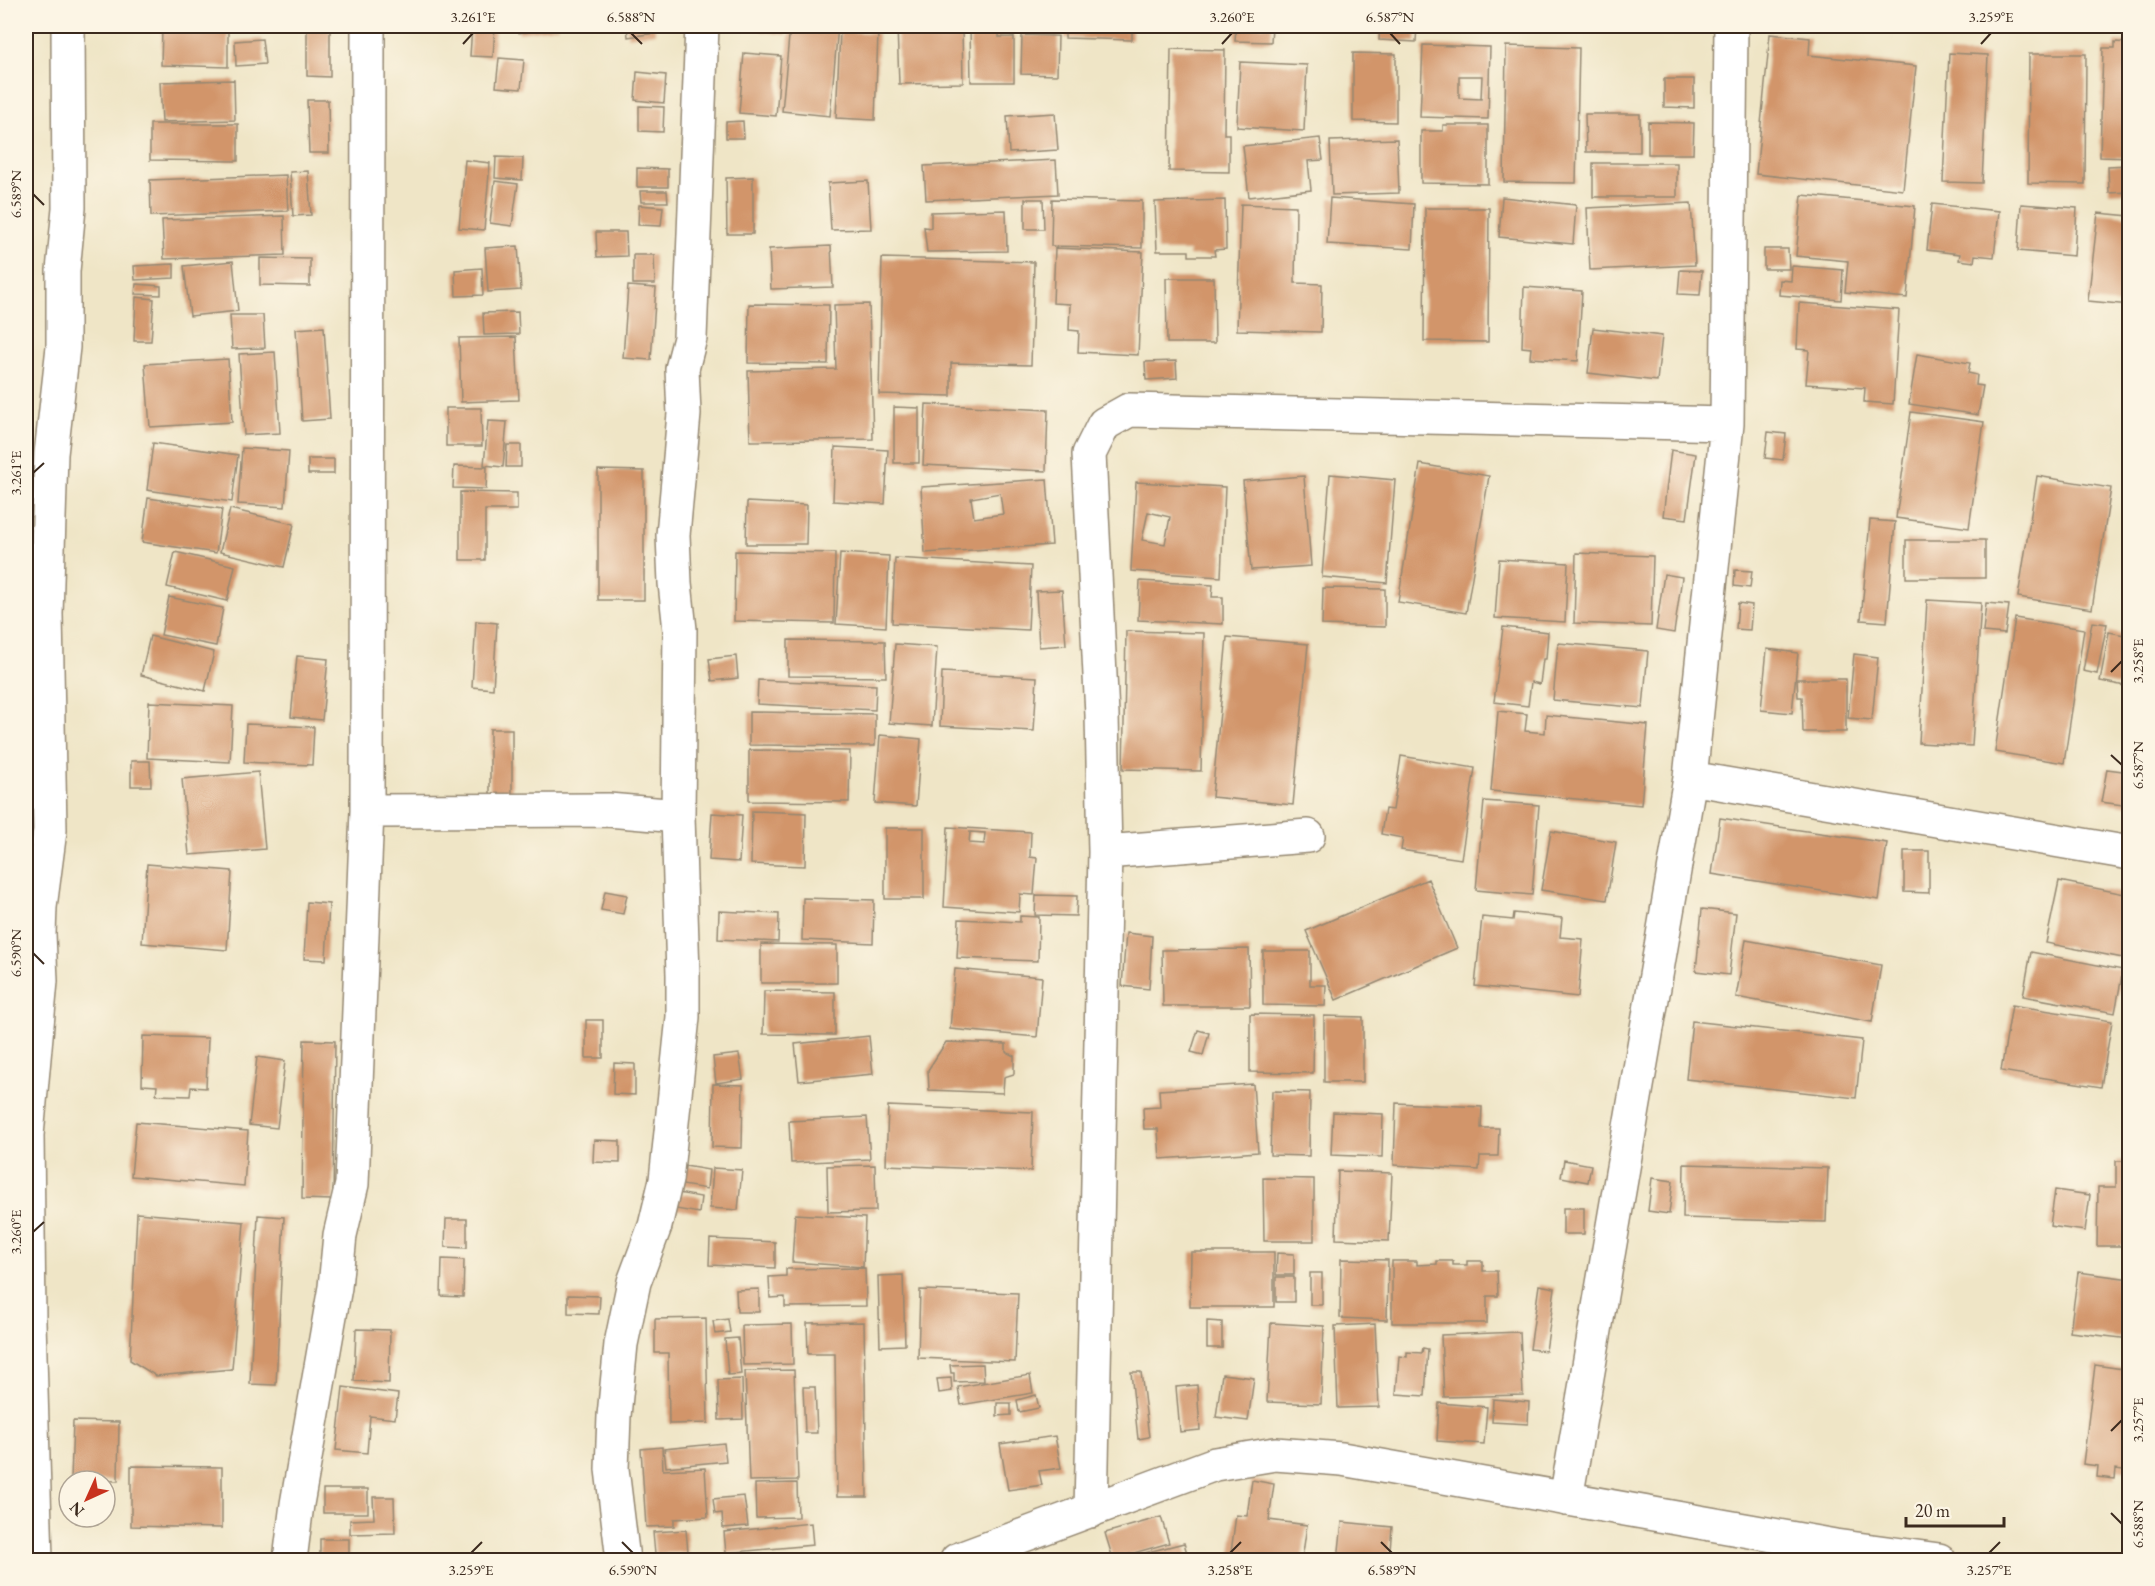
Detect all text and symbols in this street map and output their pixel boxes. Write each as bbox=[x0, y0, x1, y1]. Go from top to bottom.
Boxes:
text: 3.261°E bbox=[450, 7, 496, 26]
text: 6.588°N bbox=[607, 7, 655, 26]
text: 3.260°E bbox=[1209, 7, 1255, 26]
text: 6.587°N bbox=[1366, 7, 1414, 26]
text: 3.259°E bbox=[1968, 7, 2014, 26]
text: 6.589°N bbox=[6, 170, 25, 218]
text: 3.261°E bbox=[6, 450, 25, 496]
text: 3.258°E bbox=[2128, 638, 2147, 684]
text: 6.587°N bbox=[2128, 741, 2147, 789]
text: 6.590°N bbox=[6, 929, 25, 977]
text: 3.260°E bbox=[6, 1209, 25, 1255]
text: 3.257°E bbox=[2128, 1397, 2147, 1443]
north arrow bbox=[57, 1469, 117, 1529]
scale bar bbox=[1906, 1490, 2004, 1528]
text: N bbox=[65, 1497, 89, 1521]
text: 20 m bbox=[1915, 1499, 1950, 1522]
text: 6.588°N bbox=[2128, 1500, 2147, 1548]
text: 3.259°E bbox=[448, 1560, 494, 1579]
text: 6.590°N bbox=[609, 1560, 657, 1579]
text: 3.258°E bbox=[1207, 1560, 1253, 1579]
text: 6.589°N bbox=[1368, 1560, 1416, 1579]
text: 3.257°E bbox=[1966, 1560, 2012, 1579]

